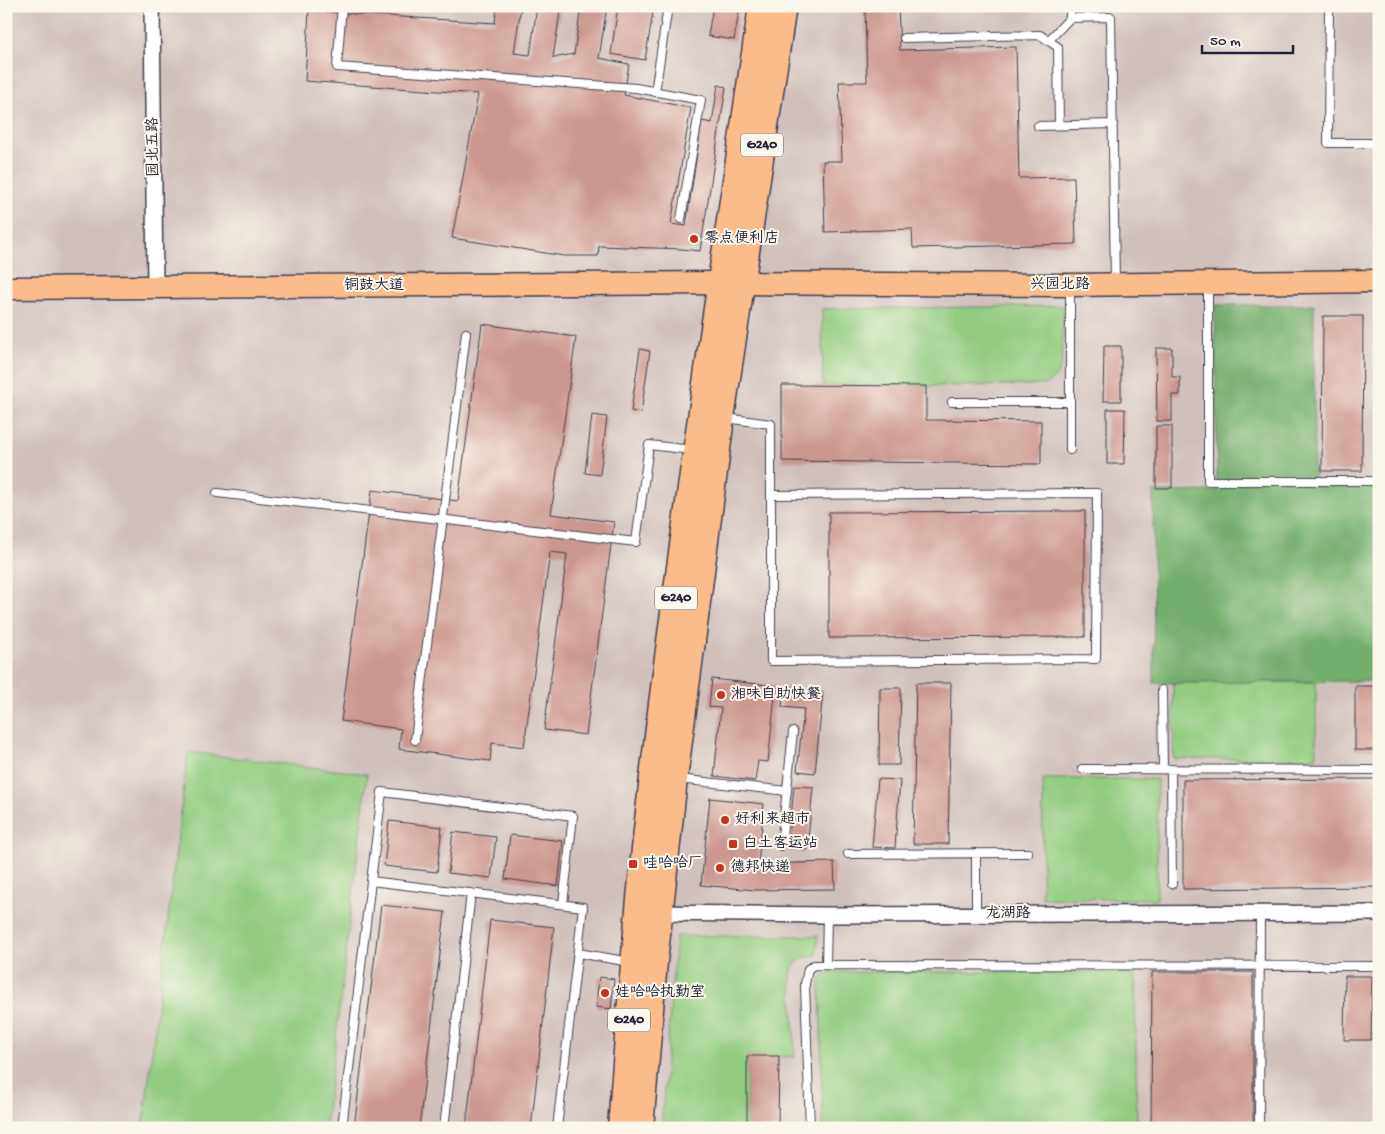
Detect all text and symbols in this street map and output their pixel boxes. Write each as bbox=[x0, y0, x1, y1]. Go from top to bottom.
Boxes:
scale bar bbox=[1202, 22, 1294, 54]
text: 50 m bbox=[1210, 33, 1241, 51]
street label: 园北五路 bbox=[144, 117, 164, 177]
road number: G240 bbox=[741, 134, 783, 156]
place label: 零点便利店 bbox=[704, 230, 779, 248]
marker: 零点便利店 bbox=[688, 233, 700, 245]
street label: 兴园北路 bbox=[1030, 276, 1090, 294]
street label: 铜鼓大道 bbox=[344, 277, 404, 295]
road number: G240 bbox=[655, 586, 697, 610]
place label: 湘味自助快餐 bbox=[731, 685, 821, 704]
marker: 湘味自助快餐 bbox=[715, 689, 727, 701]
place label: 好利来超市 bbox=[735, 811, 810, 829]
marker: 好利来超市 bbox=[719, 814, 731, 826]
place label: 白土客运站 bbox=[743, 835, 818, 853]
marker: 白土客运站 bbox=[727, 838, 739, 850]
place label: 哇哈哈厂 bbox=[643, 855, 703, 873]
marker: 哇哈哈厂 bbox=[627, 858, 639, 870]
place label: 德邦快递 bbox=[730, 858, 790, 877]
marker: 德邦快递 bbox=[714, 862, 726, 874]
street label: 龙湖路 bbox=[985, 905, 1031, 923]
place label: 娃哈哈执勤室 bbox=[615, 984, 705, 1002]
marker: 娃哈哈执勤室 bbox=[599, 987, 611, 999]
road number: G240 bbox=[608, 1008, 650, 1032]

